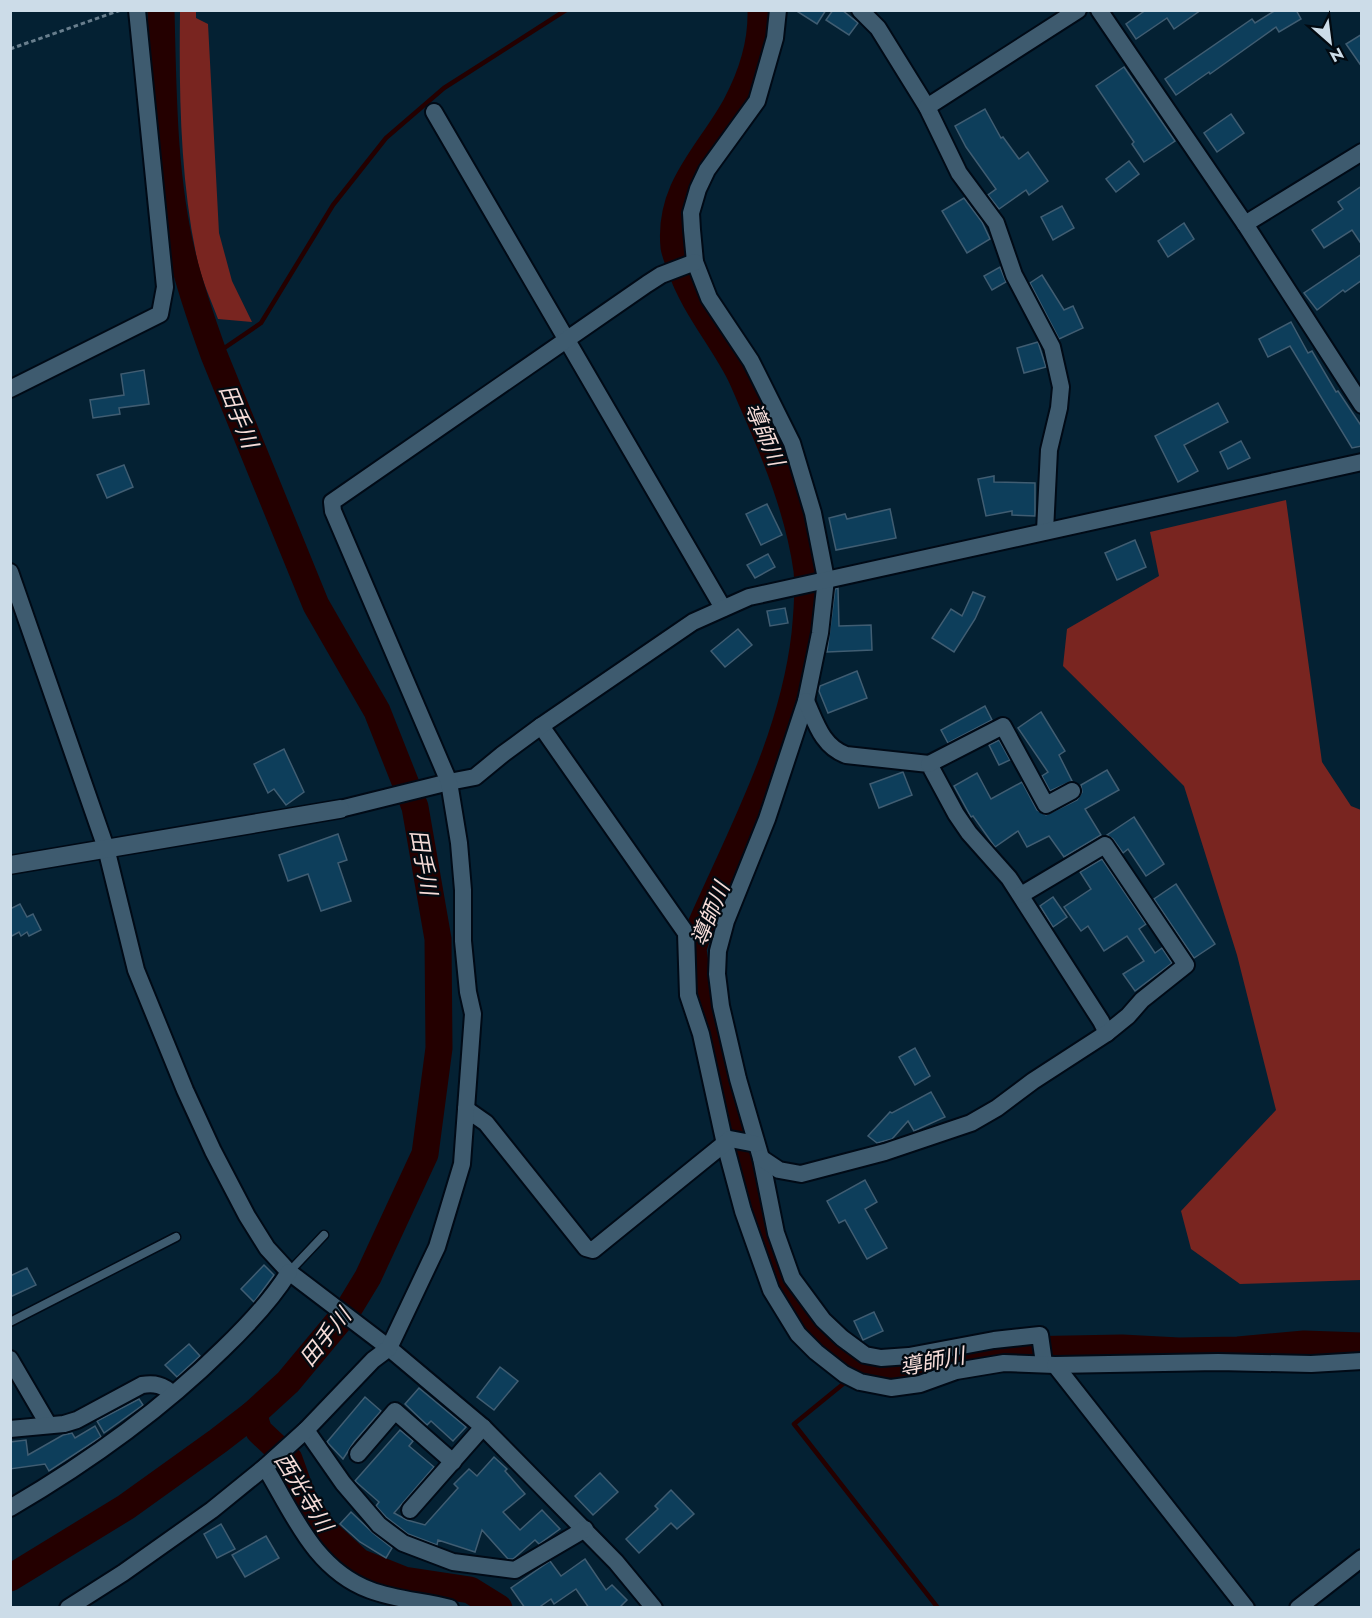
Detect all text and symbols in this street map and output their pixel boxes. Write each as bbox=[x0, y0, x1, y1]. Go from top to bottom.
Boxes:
north arrow bbox=[1300, 12, 1360, 72]
text: N bbox=[1326, 42, 1348, 68]
water label: 田手川 bbox=[212, 379, 267, 454]
water label: 導師川 bbox=[737, 397, 793, 472]
water label: 田手川 bbox=[403, 827, 446, 899]
water label: 導師川 bbox=[683, 876, 738, 951]
water label: 田手川 bbox=[292, 1300, 359, 1373]
water label: 導師川 bbox=[897, 1339, 969, 1383]
water label: 西光寺川 bbox=[267, 1446, 342, 1539]

